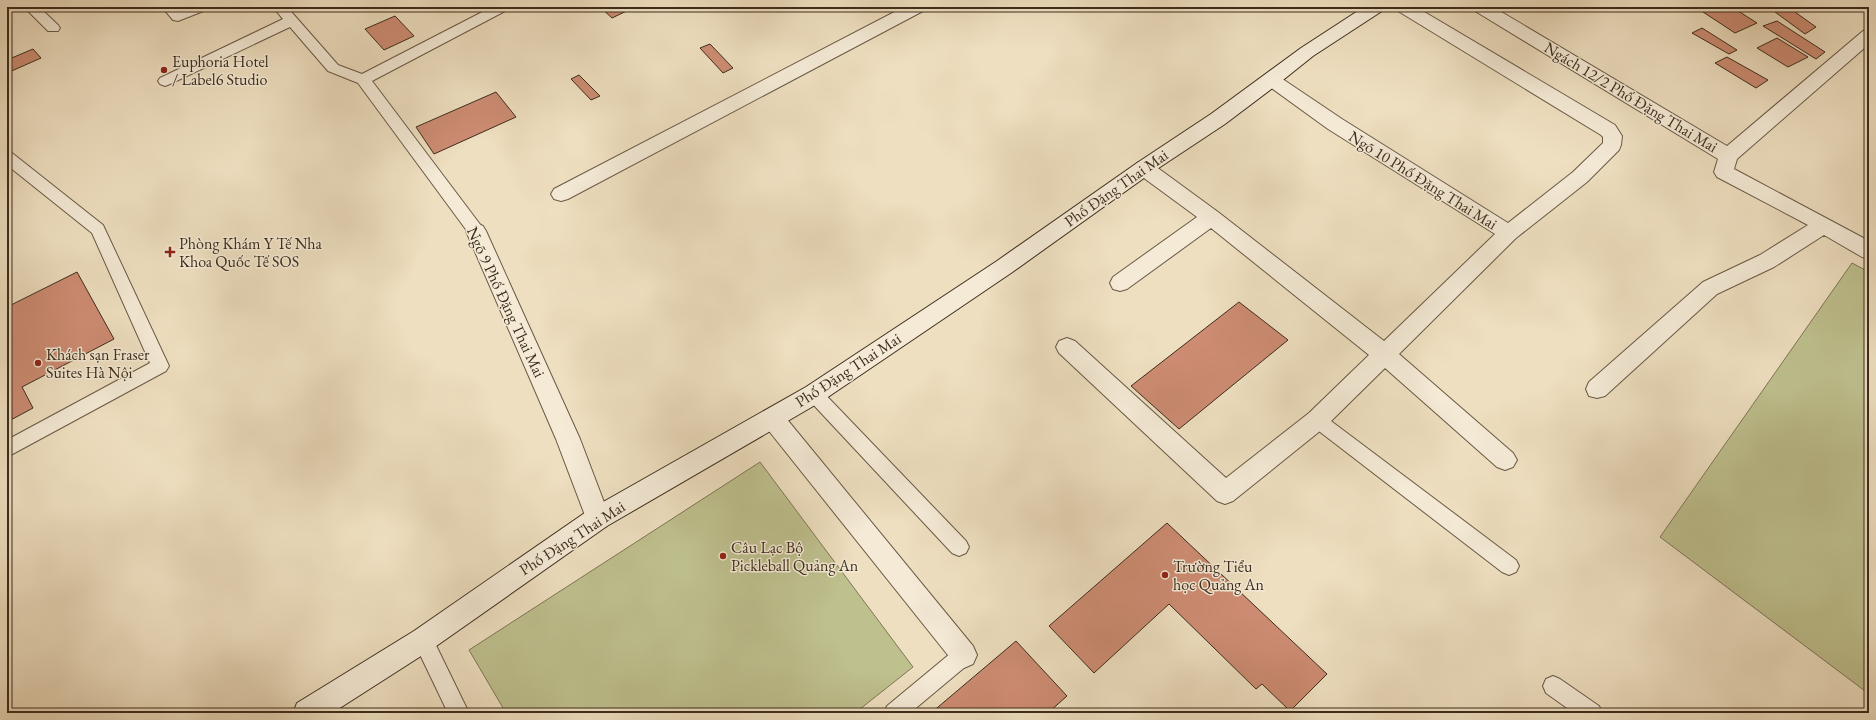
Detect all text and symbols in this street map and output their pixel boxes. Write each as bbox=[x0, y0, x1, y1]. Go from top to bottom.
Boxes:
street label: Ngách 12/2 Phố Đặng Thai Mai bbox=[1540, 37, 1722, 157]
place label: Euphoria Hotel / Label6 Studio bbox=[172, 51, 269, 90]
marker: Euphoria Hotel / Label6 Studio bbox=[159, 65, 169, 75]
street label: Ngõ 10 Phố Đặng Thai Mai bbox=[1345, 126, 1501, 234]
street label: Phố Đặng Thai Mai bbox=[1060, 144, 1172, 232]
street label: Ngõ 9 Phố Đặng Thai Mai bbox=[462, 223, 550, 381]
place label: Phòng Khám Y Tế Nha Khoa Quốc Tế SOS bbox=[179, 233, 323, 272]
marker: Phòng Khám Y Tế Nha Khoa Quốc Tế SOS bbox=[164, 246, 176, 258]
street label: Phố Đặng Thai Mai bbox=[791, 328, 905, 412]
place label: Khách sạn Fraser Suites Hà Nội bbox=[46, 344, 150, 383]
marker: Khách sạn Fraser Suites Hà Nội bbox=[33, 358, 43, 368]
street label: Phố Đặng Thai Mai bbox=[515, 496, 629, 580]
place label: Câu Lạc Bộ Pickleball Quảng An bbox=[731, 537, 859, 576]
marker: Câu Lạc Bộ Pickleball Quảng An bbox=[718, 551, 728, 561]
place label: Trường Tiểu học Quảng An bbox=[1173, 556, 1265, 595]
marker: Trường Tiểu học Quảng An bbox=[1160, 570, 1170, 580]

